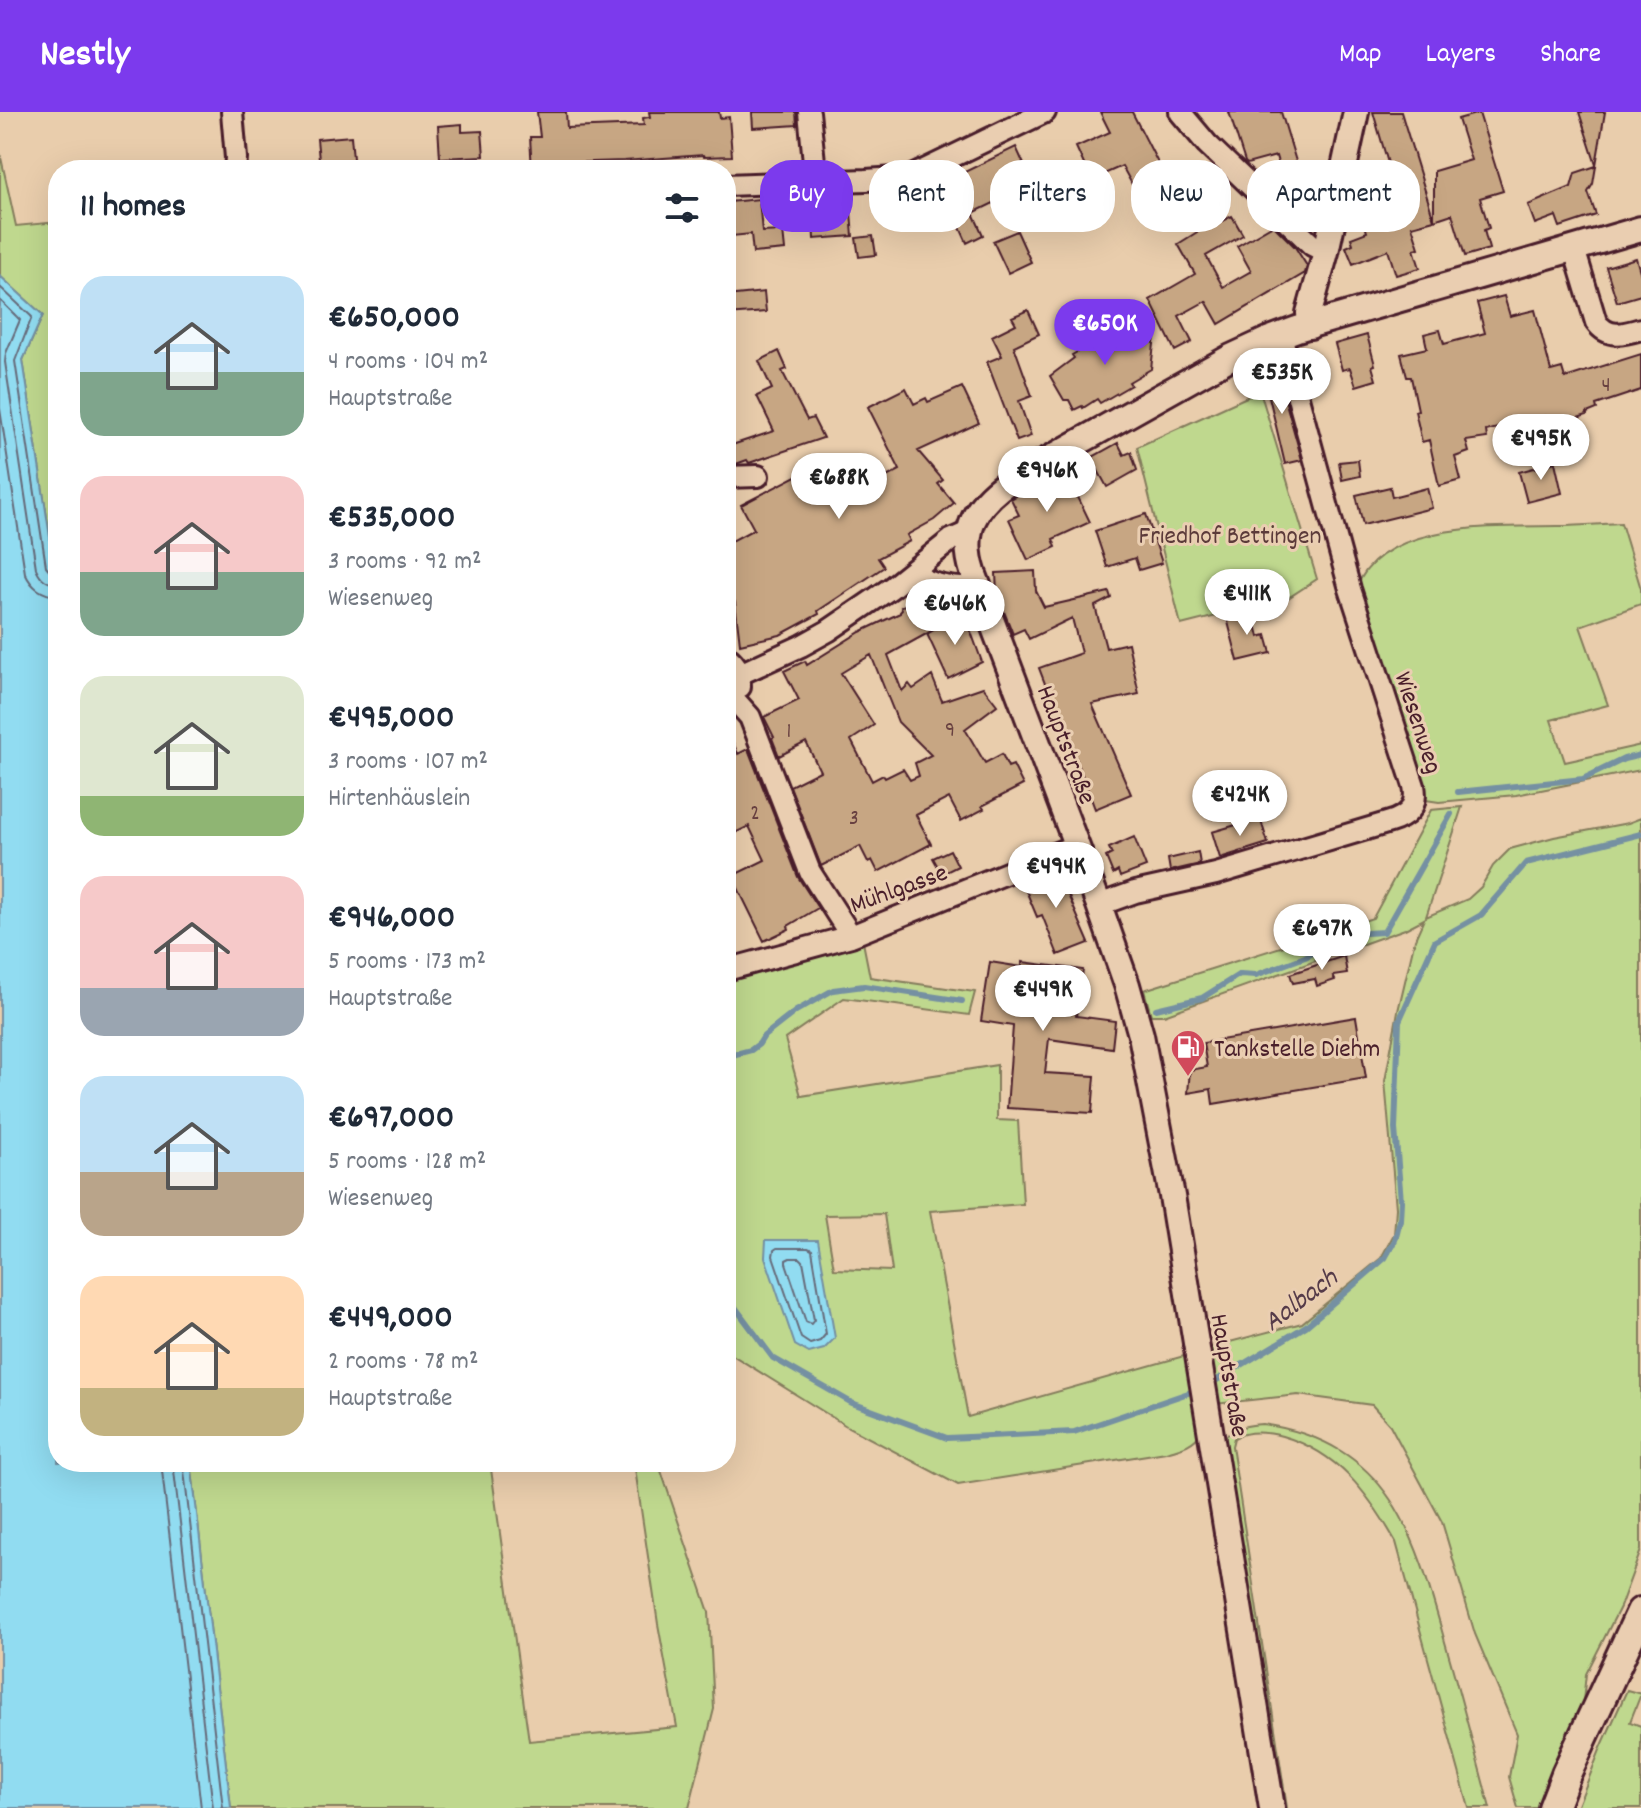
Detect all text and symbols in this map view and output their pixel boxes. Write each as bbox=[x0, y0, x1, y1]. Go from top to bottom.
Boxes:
text: Nestly bbox=[40, 29, 130, 84]
text: Map bbox=[1339, 36, 1382, 76]
text: Layers bbox=[1426, 36, 1496, 76]
text: Share bbox=[1540, 36, 1601, 76]
chip: Buy bbox=[760, 160, 853, 232]
chip: Rent bbox=[869, 160, 974, 232]
chip: Filters bbox=[990, 160, 1115, 232]
chip: New bbox=[1131, 160, 1231, 232]
chip: Apartment bbox=[1247, 160, 1420, 232]
text: 11 homes bbox=[80, 184, 186, 233]
icon: filters bbox=[660, 186, 704, 230]
text: €650,000 bbox=[328, 295, 460, 344]
pin: €650K bbox=[1049, 299, 1161, 367]
text: €650K bbox=[1072, 306, 1138, 343]
icon: home bbox=[144, 308, 240, 404]
text: 4 rooms · 104 m² bbox=[328, 344, 488, 381]
pin: €535K bbox=[1226, 348, 1338, 416]
text: €535K bbox=[1251, 355, 1313, 392]
house number: 4 bbox=[1601, 371, 1611, 402]
text: Hauptstraße bbox=[328, 381, 452, 418]
pin: €495K bbox=[1485, 414, 1597, 482]
text: €495K bbox=[1510, 421, 1572, 458]
pin: €946K bbox=[991, 446, 1103, 514]
pin: €688K bbox=[783, 453, 895, 521]
text: €946K bbox=[1016, 453, 1078, 490]
text: €688K bbox=[809, 460, 869, 497]
text: €535,000 bbox=[328, 495, 456, 544]
icon: home bbox=[144, 508, 240, 604]
park label: Friedhof Bettingen bbox=[1139, 519, 1321, 556]
text: 3 rooms · 92 m² bbox=[328, 544, 482, 581]
pin: €411K bbox=[1191, 569, 1303, 637]
text: €411K bbox=[1223, 576, 1271, 613]
pin: €646K bbox=[899, 579, 1011, 647]
text: Wiesenweg bbox=[328, 581, 433, 618]
text: €646K bbox=[924, 586, 986, 623]
street label: Wiesenweg bbox=[1383, 667, 1451, 779]
street label: Hauptstraße bbox=[1025, 681, 1104, 810]
text: €495,000 bbox=[328, 695, 454, 744]
icon: home bbox=[144, 708, 240, 804]
house number: 9 bbox=[945, 716, 955, 747]
house number: 1 bbox=[787, 717, 791, 748]
text: 3 rooms · 107 m² bbox=[328, 744, 488, 781]
pin: €424K bbox=[1184, 770, 1296, 838]
text: €424K bbox=[1210, 777, 1270, 814]
text: Hirtenhäuslein bbox=[328, 781, 470, 818]
house number: 2 bbox=[750, 799, 760, 830]
house number: 3 bbox=[849, 804, 859, 835]
pin: €494K bbox=[1000, 842, 1112, 910]
text: €494K bbox=[1026, 849, 1086, 886]
street label: Mühlgasse bbox=[845, 856, 953, 925]
text: €946,000 bbox=[328, 895, 455, 944]
pin: €697K bbox=[1266, 904, 1378, 972]
icon: home bbox=[144, 908, 240, 1004]
text: €697K bbox=[1291, 911, 1353, 948]
text: 5 rooms · 173 m² bbox=[328, 944, 486, 981]
pin: €449K bbox=[987, 965, 1099, 1033]
text: €449K bbox=[1013, 972, 1073, 1009]
text: Hauptstraße bbox=[328, 981, 452, 1018]
fuel station icon: Tankstelle Diehm bbox=[1169, 1028, 1207, 1078]
place label: Tankstelle Diehm bbox=[1214, 1032, 1380, 1069]
text: €697,000 bbox=[328, 1095, 454, 1144]
icon: home bbox=[144, 1108, 240, 1204]
text: 5 rooms · 128 m² bbox=[328, 1144, 486, 1181]
text: Wiesenweg bbox=[328, 1181, 433, 1218]
water label: Aalbach bbox=[1256, 1260, 1349, 1343]
text: €449,000 bbox=[328, 1295, 453, 1344]
icon: home bbox=[144, 1308, 240, 1404]
street label: Hauptstraße bbox=[1199, 1311, 1257, 1440]
text: 2 rooms · 78 m² bbox=[328, 1344, 478, 1381]
text: Hauptstraße bbox=[328, 1381, 452, 1418]

